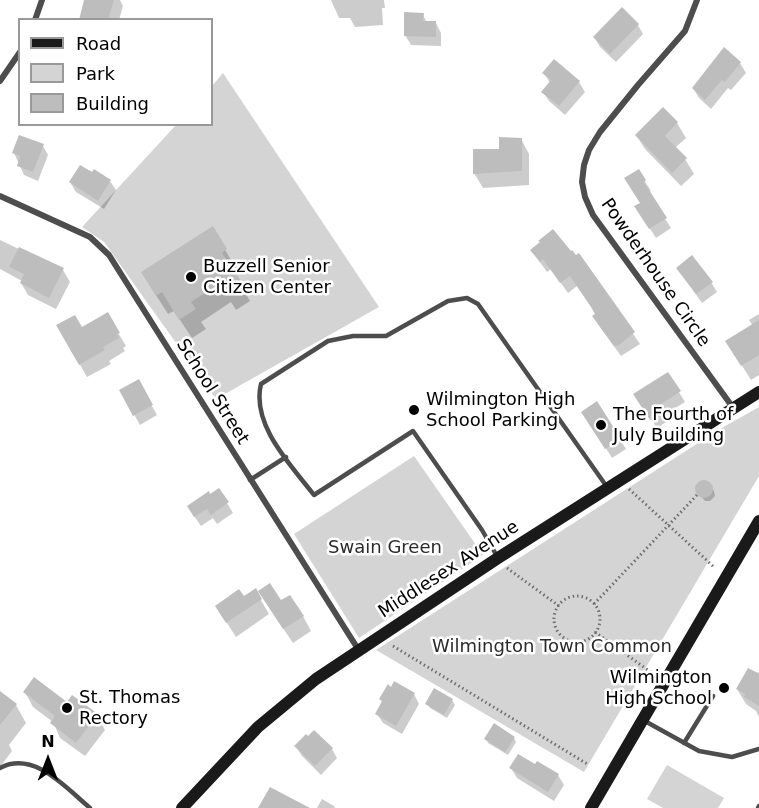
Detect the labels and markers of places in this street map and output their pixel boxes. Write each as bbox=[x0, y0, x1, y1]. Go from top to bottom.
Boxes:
place label: Buzzell Senior Citizen Center bbox=[203, 256, 331, 298]
marker: Buzzell Senior Citizen Center bbox=[184, 270, 198, 284]
place label: Wilmington High School Parking bbox=[426, 389, 575, 432]
marker: Wilmington High School Parking bbox=[407, 403, 421, 417]
place label: The Fourth of July Building bbox=[613, 404, 733, 446]
marker: The Fourth of July Building bbox=[594, 418, 608, 432]
place label: Wilmington High School bbox=[605, 667, 712, 710]
marker: Wilmington High School bbox=[717, 681, 731, 695]
place label: St. Thomas Rectory bbox=[79, 687, 180, 730]
marker: St. Thomas Rectory bbox=[60, 701, 74, 715]

